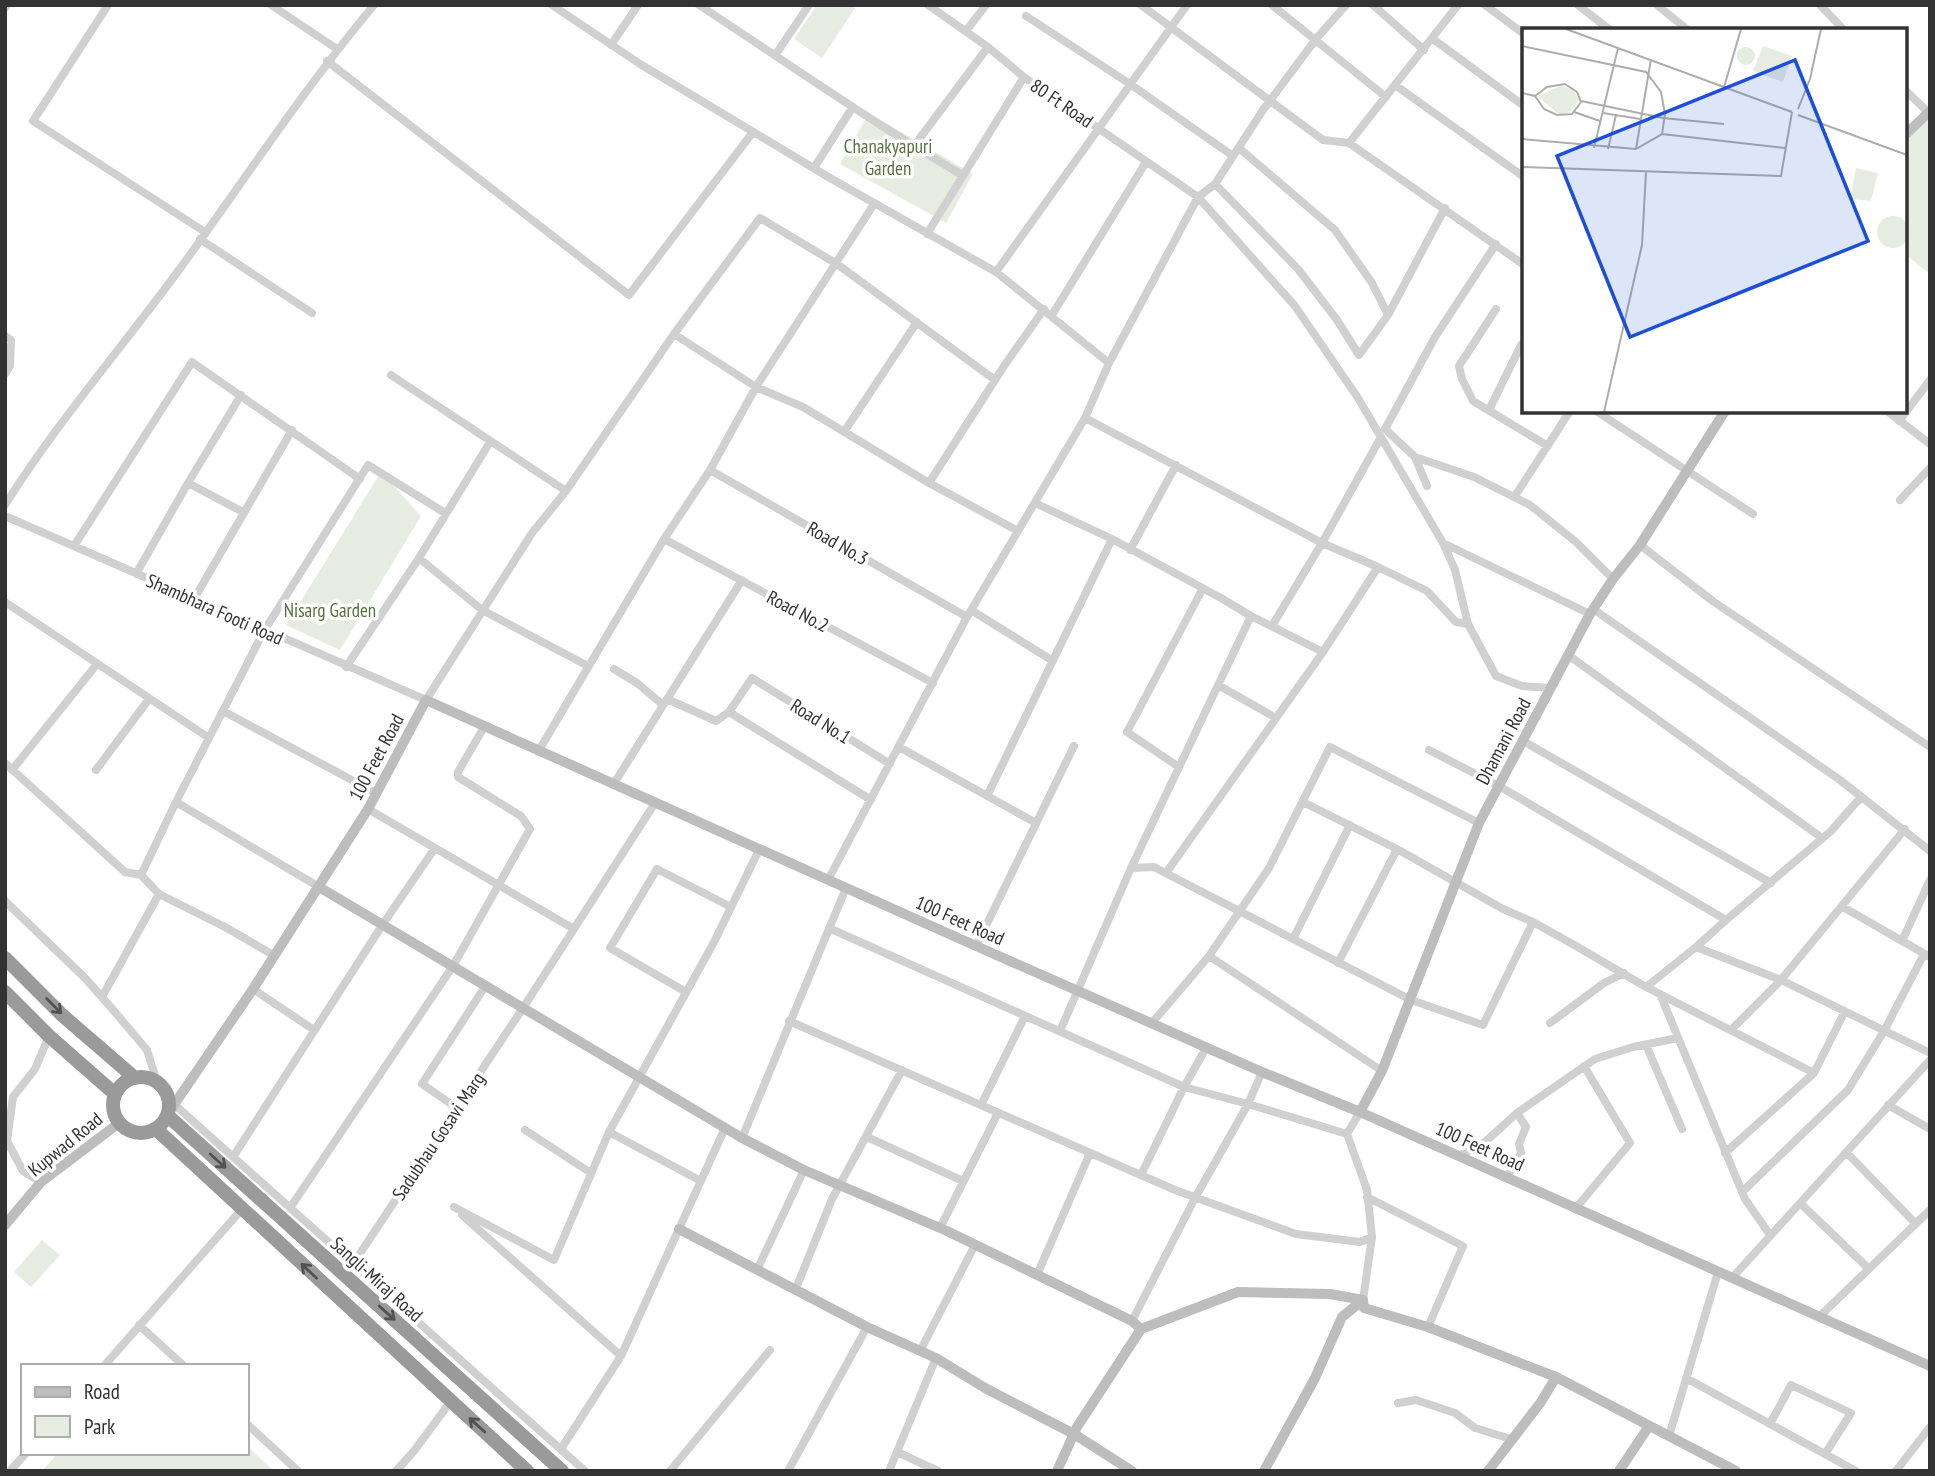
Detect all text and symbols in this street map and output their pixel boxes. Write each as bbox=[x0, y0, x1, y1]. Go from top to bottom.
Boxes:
inset map bbox=[1522, 28, 1907, 413]
street label: 80 Ft Road bbox=[1026, 73, 1098, 133]
park label: Chanakyapuri Garden bbox=[844, 134, 932, 180]
street label: Road No.3 bbox=[803, 516, 873, 570]
street label: Shambhara Footi Road bbox=[143, 568, 287, 650]
street label: Road No.2 bbox=[763, 585, 833, 637]
park label: Nisarg Garden bbox=[284, 598, 376, 622]
street label: Road No.1 bbox=[786, 693, 856, 749]
street label: Dhamani Road bbox=[1470, 694, 1536, 788]
street label: 100 Feet Road bbox=[343, 710, 409, 804]
street label: 100 Feet Road bbox=[912, 890, 1008, 950]
one-way arrow bbox=[45, 997, 62, 1014]
street label: Sadubhau Gosavi Marg bbox=[386, 1068, 490, 1204]
street label: Kupwad Road bbox=[23, 1107, 107, 1181]
street label: 100 Feet Road bbox=[1432, 1116, 1528, 1176]
one-way arrow bbox=[209, 1153, 227, 1169]
street label: Sangli-Miraj Road bbox=[326, 1231, 428, 1327]
one-way arrow bbox=[300, 1263, 318, 1279]
one-way arrow bbox=[378, 1305, 396, 1321]
legend bbox=[21, 1364, 248, 1455]
text: Road bbox=[84, 1378, 120, 1405]
text: Park bbox=[84, 1413, 115, 1440]
one-way arrow bbox=[469, 1416, 486, 1433]

